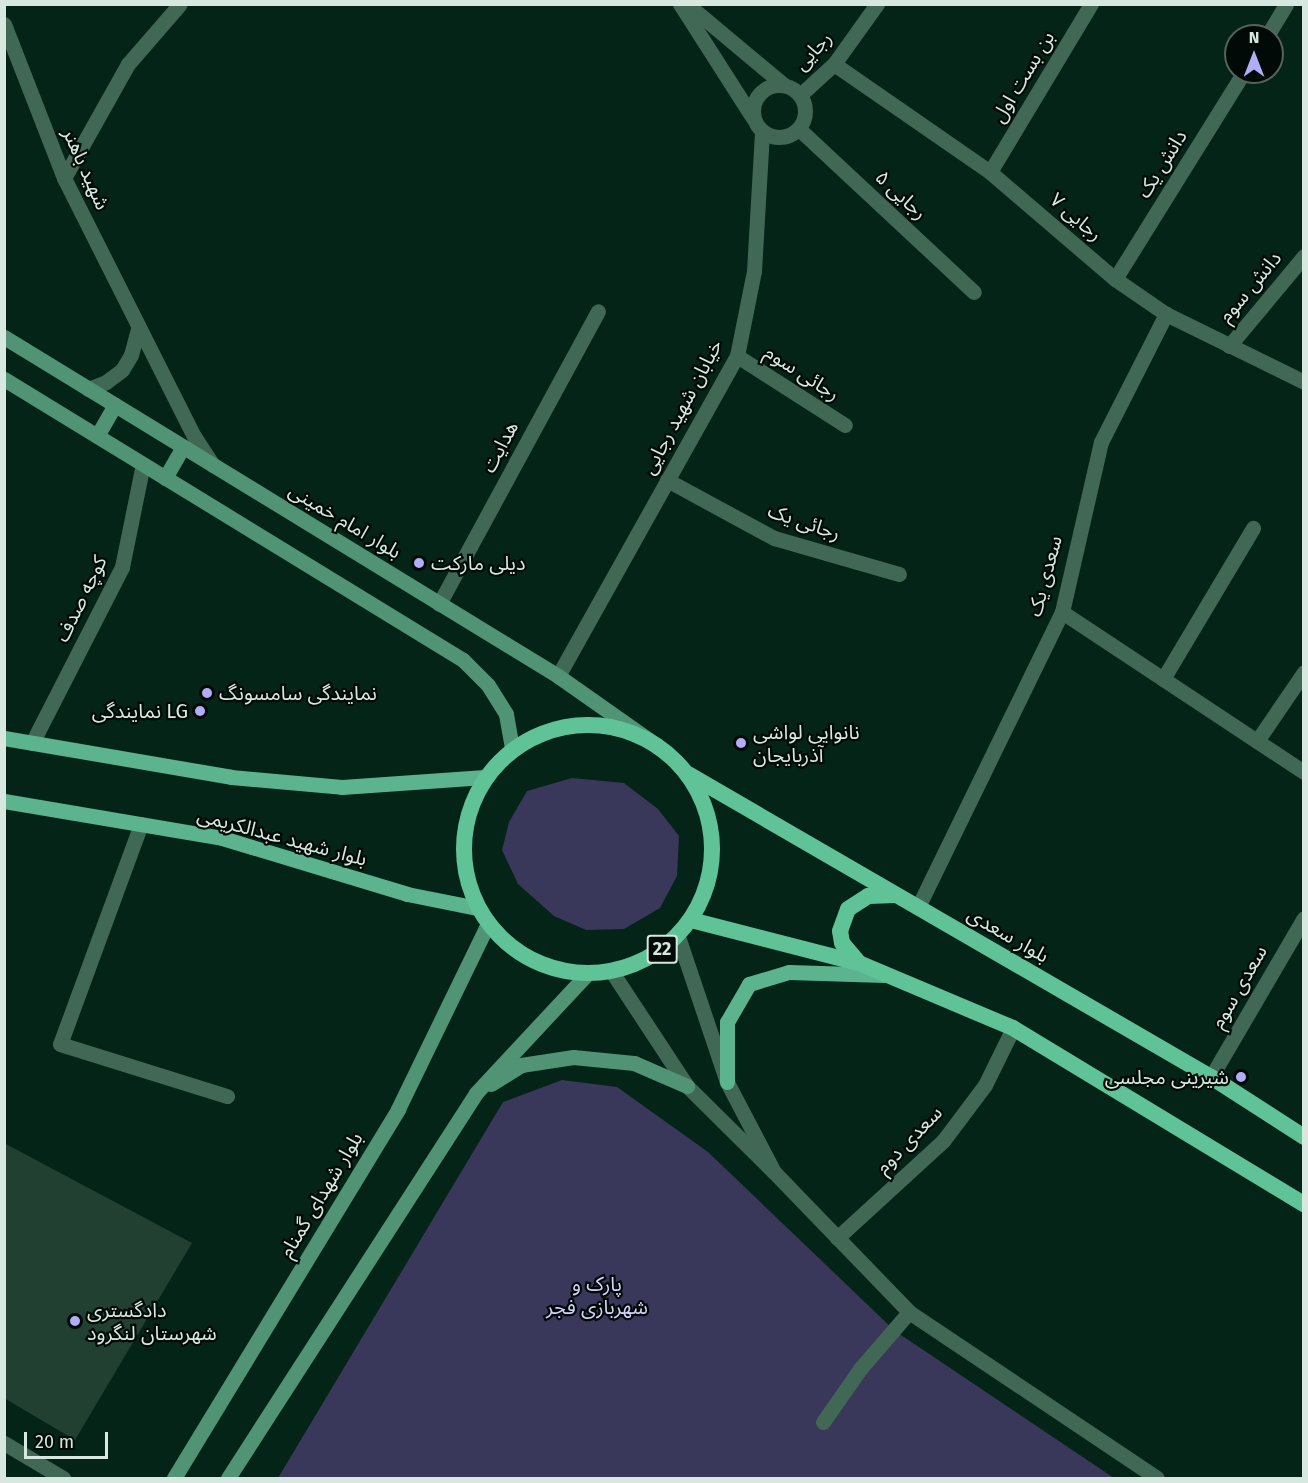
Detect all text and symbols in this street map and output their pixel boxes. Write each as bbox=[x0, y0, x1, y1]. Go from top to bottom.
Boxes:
north arrow bbox=[1224, 24, 1284, 84]
street label: رجایی bbox=[789, 26, 837, 76]
street label: بن بست اول bbox=[986, 27, 1060, 127]
text: N bbox=[1249, 28, 1259, 47]
street label: شهید باهنر bbox=[57, 125, 115, 213]
street label: دانش یک bbox=[1132, 125, 1192, 203]
street label: رجایی ۵ bbox=[870, 165, 932, 225]
street label: رجایی ۷ bbox=[1045, 188, 1107, 246]
street label: دانش سوم bbox=[1213, 247, 1287, 327]
street label: خیابان شهید رجایی bbox=[636, 335, 728, 479]
street label: رجائی سوم bbox=[760, 340, 844, 406]
street label: هدایت bbox=[477, 417, 523, 477]
street label: بلوار امام خمینی bbox=[285, 478, 405, 564]
street label: رجائی یک bbox=[765, 498, 843, 546]
street label: سعدی یک bbox=[1023, 533, 1067, 619]
place label: دیلی مارکت bbox=[431, 551, 525, 575]
street label: کوچه صدف bbox=[50, 552, 112, 646]
marker: دیلی مارکت bbox=[412, 556, 426, 570]
place label: نمایندگی سامسونگ bbox=[219, 681, 377, 705]
marker: نمایندگی سامسونگ bbox=[200, 686, 214, 700]
place label: نمایندگی LG bbox=[92, 699, 188, 723]
marker: نمایندگی LG bbox=[193, 704, 207, 718]
place label: نانوایی لواشی آذربایجان bbox=[753, 720, 860, 767]
marker: نانوایی لواشی آذربایجان bbox=[734, 736, 748, 750]
street label: بلوار شهید عبدالکریمی bbox=[195, 803, 369, 871]
street label: بلوار سعدی bbox=[963, 902, 1053, 968]
road number: 22 bbox=[646, 934, 678, 964]
street label: سعدی سوم bbox=[1206, 941, 1272, 1033]
place label: شیرینی مجلسی bbox=[1105, 1065, 1229, 1089]
marker: شیرینی مجلسی bbox=[1234, 1070, 1248, 1084]
street label: سعدی دوم bbox=[871, 1101, 947, 1179]
street label: بلوار شهدای گمنام bbox=[274, 1128, 368, 1262]
park label: پارک و شهربازی فجر bbox=[546, 1273, 648, 1320]
place label: دادگستری شهرستان لنگرود bbox=[87, 1298, 217, 1345]
marker: دادگستری شهرستان لنگرود bbox=[68, 1314, 82, 1328]
scale bar bbox=[27, 1420, 111, 1458]
text: 20 m bbox=[35, 1431, 74, 1453]

